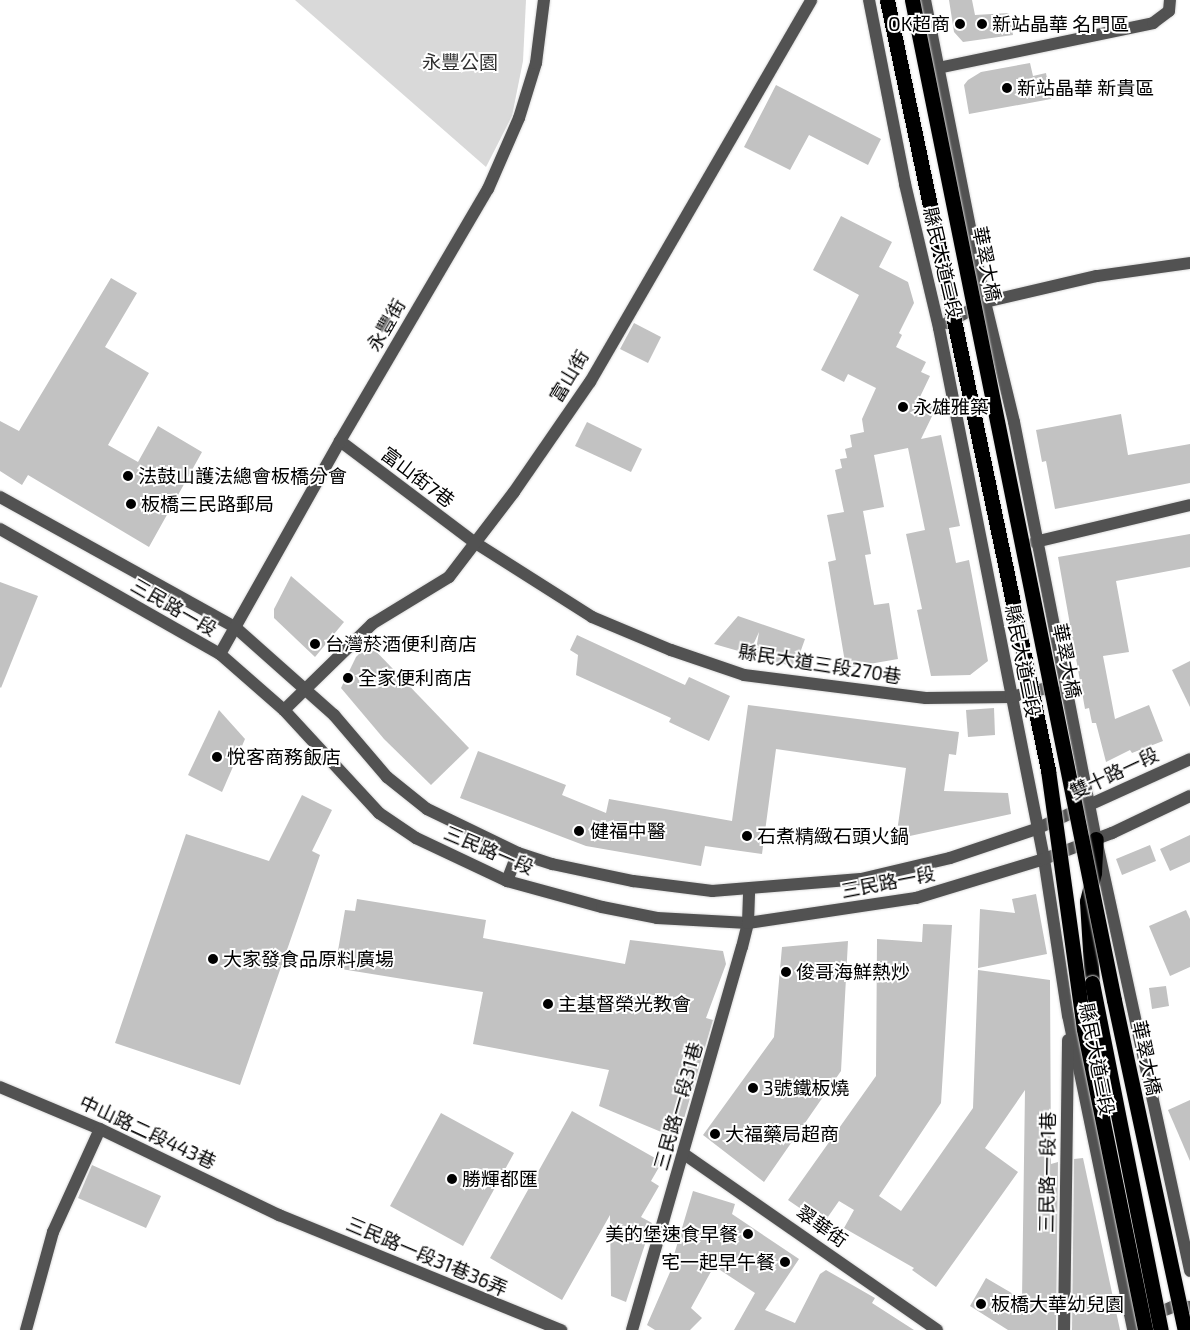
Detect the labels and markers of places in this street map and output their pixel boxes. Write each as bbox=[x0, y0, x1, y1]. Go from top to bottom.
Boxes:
place label: OK超商 bbox=[888, 13, 950, 35]
place label: 新站晶華 名門區 bbox=[992, 13, 1129, 35]
marker: OK超商 bbox=[954, 18, 966, 30]
marker: 新站晶華 名門區 bbox=[976, 18, 988, 30]
place label: 新站晶華 新貴區 bbox=[1017, 77, 1154, 99]
marker: 新站晶華 新貴區 bbox=[1001, 82, 1013, 94]
place label: 永雄雅築 bbox=[913, 396, 989, 418]
marker: 永雄雅築 bbox=[897, 401, 909, 413]
place label: 法鼓山護法總會板橋分會 bbox=[138, 465, 347, 487]
marker: 法鼓山護法總會板橋分會 bbox=[122, 470, 134, 482]
place label: 板橋三民路郵局 bbox=[141, 493, 274, 515]
marker: 板橋三民路郵局 bbox=[125, 498, 137, 510]
place label: 台灣菸酒便利商店 bbox=[325, 633, 477, 655]
marker: 台灣菸酒便利商店 bbox=[309, 638, 321, 650]
place label: 全家便利商店 bbox=[358, 667, 472, 689]
marker: 全家便利商店 bbox=[342, 672, 354, 684]
place label: 悅客商務飯店 bbox=[227, 746, 341, 768]
marker: 悅客商務飯店 bbox=[211, 751, 223, 763]
place label: 健福中醫 bbox=[590, 820, 666, 842]
marker: 健福中醫 bbox=[572, 824, 586, 838]
place label: 石煮精緻石頭火鍋 bbox=[757, 825, 909, 847]
marker: 石煮精緻石頭火鍋 bbox=[741, 830, 753, 842]
place label: 大家發食品原料廣場 bbox=[223, 948, 394, 970]
marker: 大家發食品原料廣場 bbox=[207, 953, 219, 965]
place label: 俊哥海鮮熱炒 bbox=[796, 961, 910, 983]
marker: 俊哥海鮮熱炒 bbox=[780, 966, 792, 978]
place label: 主基督榮光教會 bbox=[558, 993, 691, 1015]
marker: 主基督榮光教會 bbox=[542, 998, 554, 1010]
place label: 3號鐵板燒 bbox=[763, 1077, 850, 1099]
marker: 3號鐵板燒 bbox=[747, 1082, 759, 1094]
place label: 大福藥局超商 bbox=[725, 1123, 839, 1145]
marker: 大福藥局超商 bbox=[709, 1128, 721, 1140]
place label: 勝輝都匯 bbox=[462, 1168, 538, 1190]
marker: 勝輝都匯 bbox=[446, 1173, 458, 1185]
place label: 美的堡速食早餐 bbox=[605, 1223, 738, 1245]
marker: 美的堡速食早餐 bbox=[742, 1228, 754, 1240]
place label: 宅一起早午餐 bbox=[661, 1251, 775, 1273]
marker: 宅一起早午餐 bbox=[779, 1256, 791, 1268]
place label: 板橋大華幼兒園 bbox=[991, 1293, 1124, 1315]
marker: 板橋大華幼兒園 bbox=[975, 1298, 987, 1310]

